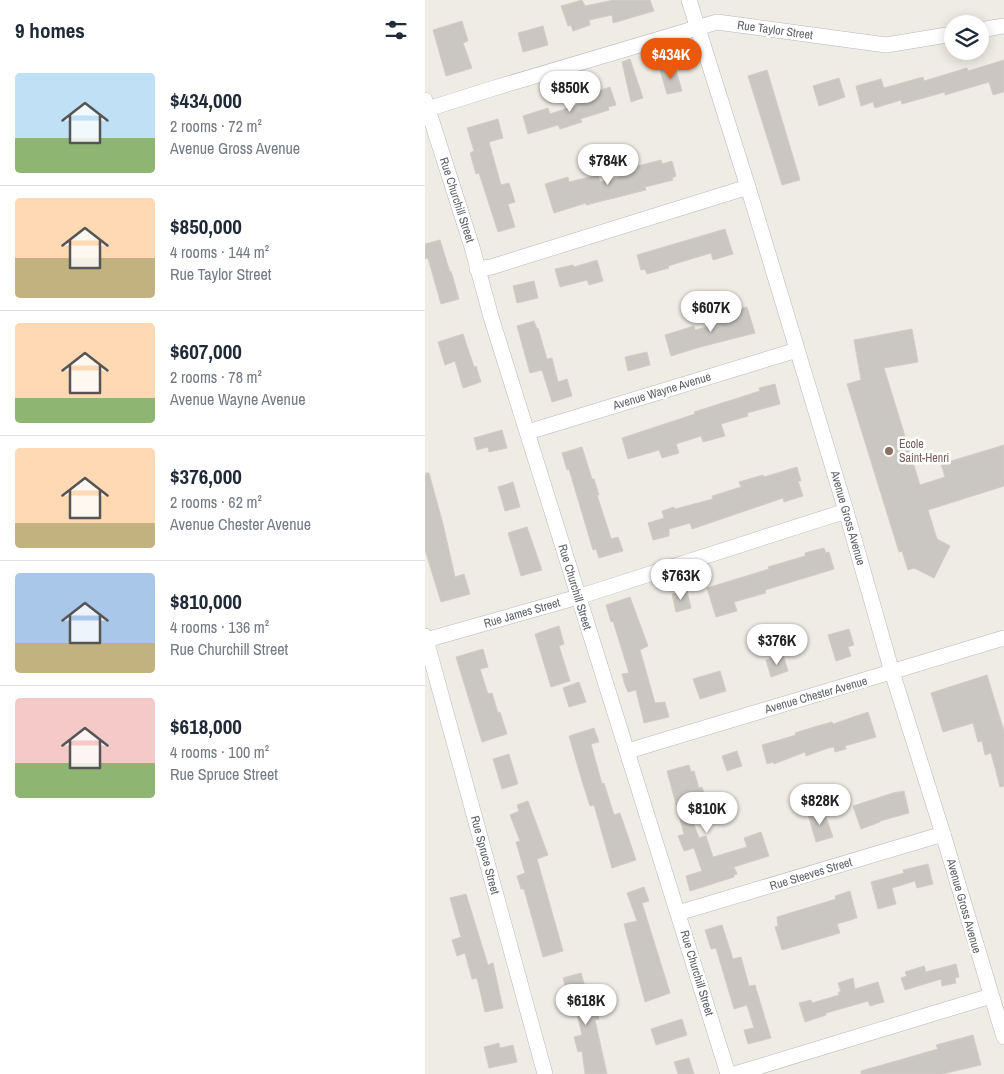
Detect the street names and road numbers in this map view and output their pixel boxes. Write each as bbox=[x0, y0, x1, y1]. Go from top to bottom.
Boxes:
street label: Rue Taylor Street bbox=[736, 17, 814, 43]
street label: Rue Churchill Street bbox=[436, 155, 478, 245]
street label: Avenue Wayne Avenue bbox=[610, 368, 713, 414]
street label: Avenue Gross Avenue bbox=[827, 468, 869, 567]
street label: Rue Churchill Street bbox=[554, 542, 596, 632]
street label: Rue James Street bbox=[482, 594, 562, 632]
street label: Avenue Chester Avenue bbox=[762, 673, 869, 718]
street label: Rue Spruce Street bbox=[467, 814, 503, 896]
street label: Rue Steeves Street bbox=[768, 854, 854, 894]
street label: Avenue Gross Avenue bbox=[943, 856, 985, 955]
street label: Rue Churchill Street bbox=[676, 928, 718, 1018]

